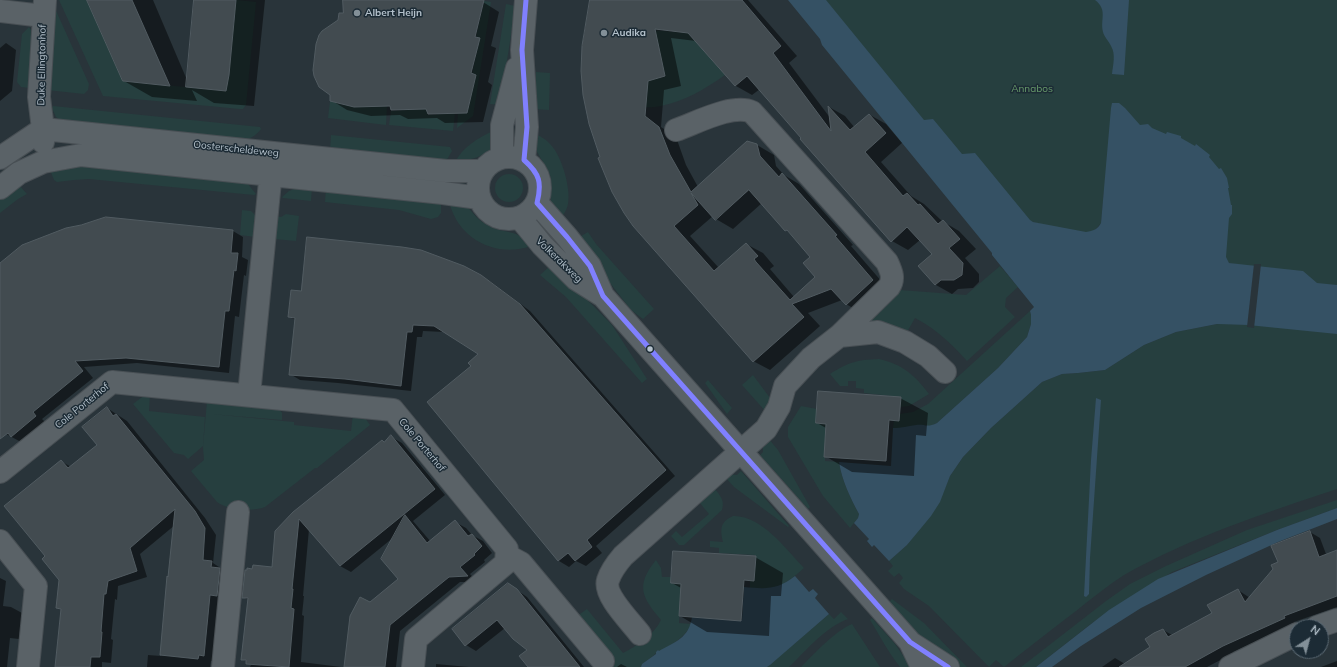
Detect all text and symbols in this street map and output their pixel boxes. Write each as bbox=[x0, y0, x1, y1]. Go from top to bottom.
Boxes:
place label: Albert Heijn bbox=[365, 7, 422, 19]
marker: Albert Heijn bbox=[352, 8, 362, 18]
street label: Duke Ellingtonhof bbox=[35, 24, 49, 106]
place label: Audika bbox=[612, 27, 646, 39]
marker: Audika bbox=[599, 28, 609, 38]
park label: Annabos bbox=[1011, 83, 1053, 95]
street label: Oosterscheldeweg bbox=[193, 139, 279, 159]
street label: Volkerakweg bbox=[533, 235, 585, 285]
unlabelled marker bbox=[645, 344, 655, 354]
street label: Cole Porterhof bbox=[53, 381, 111, 431]
street label: Cole Porterhof bbox=[396, 416, 448, 474]
north arrow bbox=[1289, 619, 1329, 659]
text: N bbox=[1308, 622, 1323, 638]

